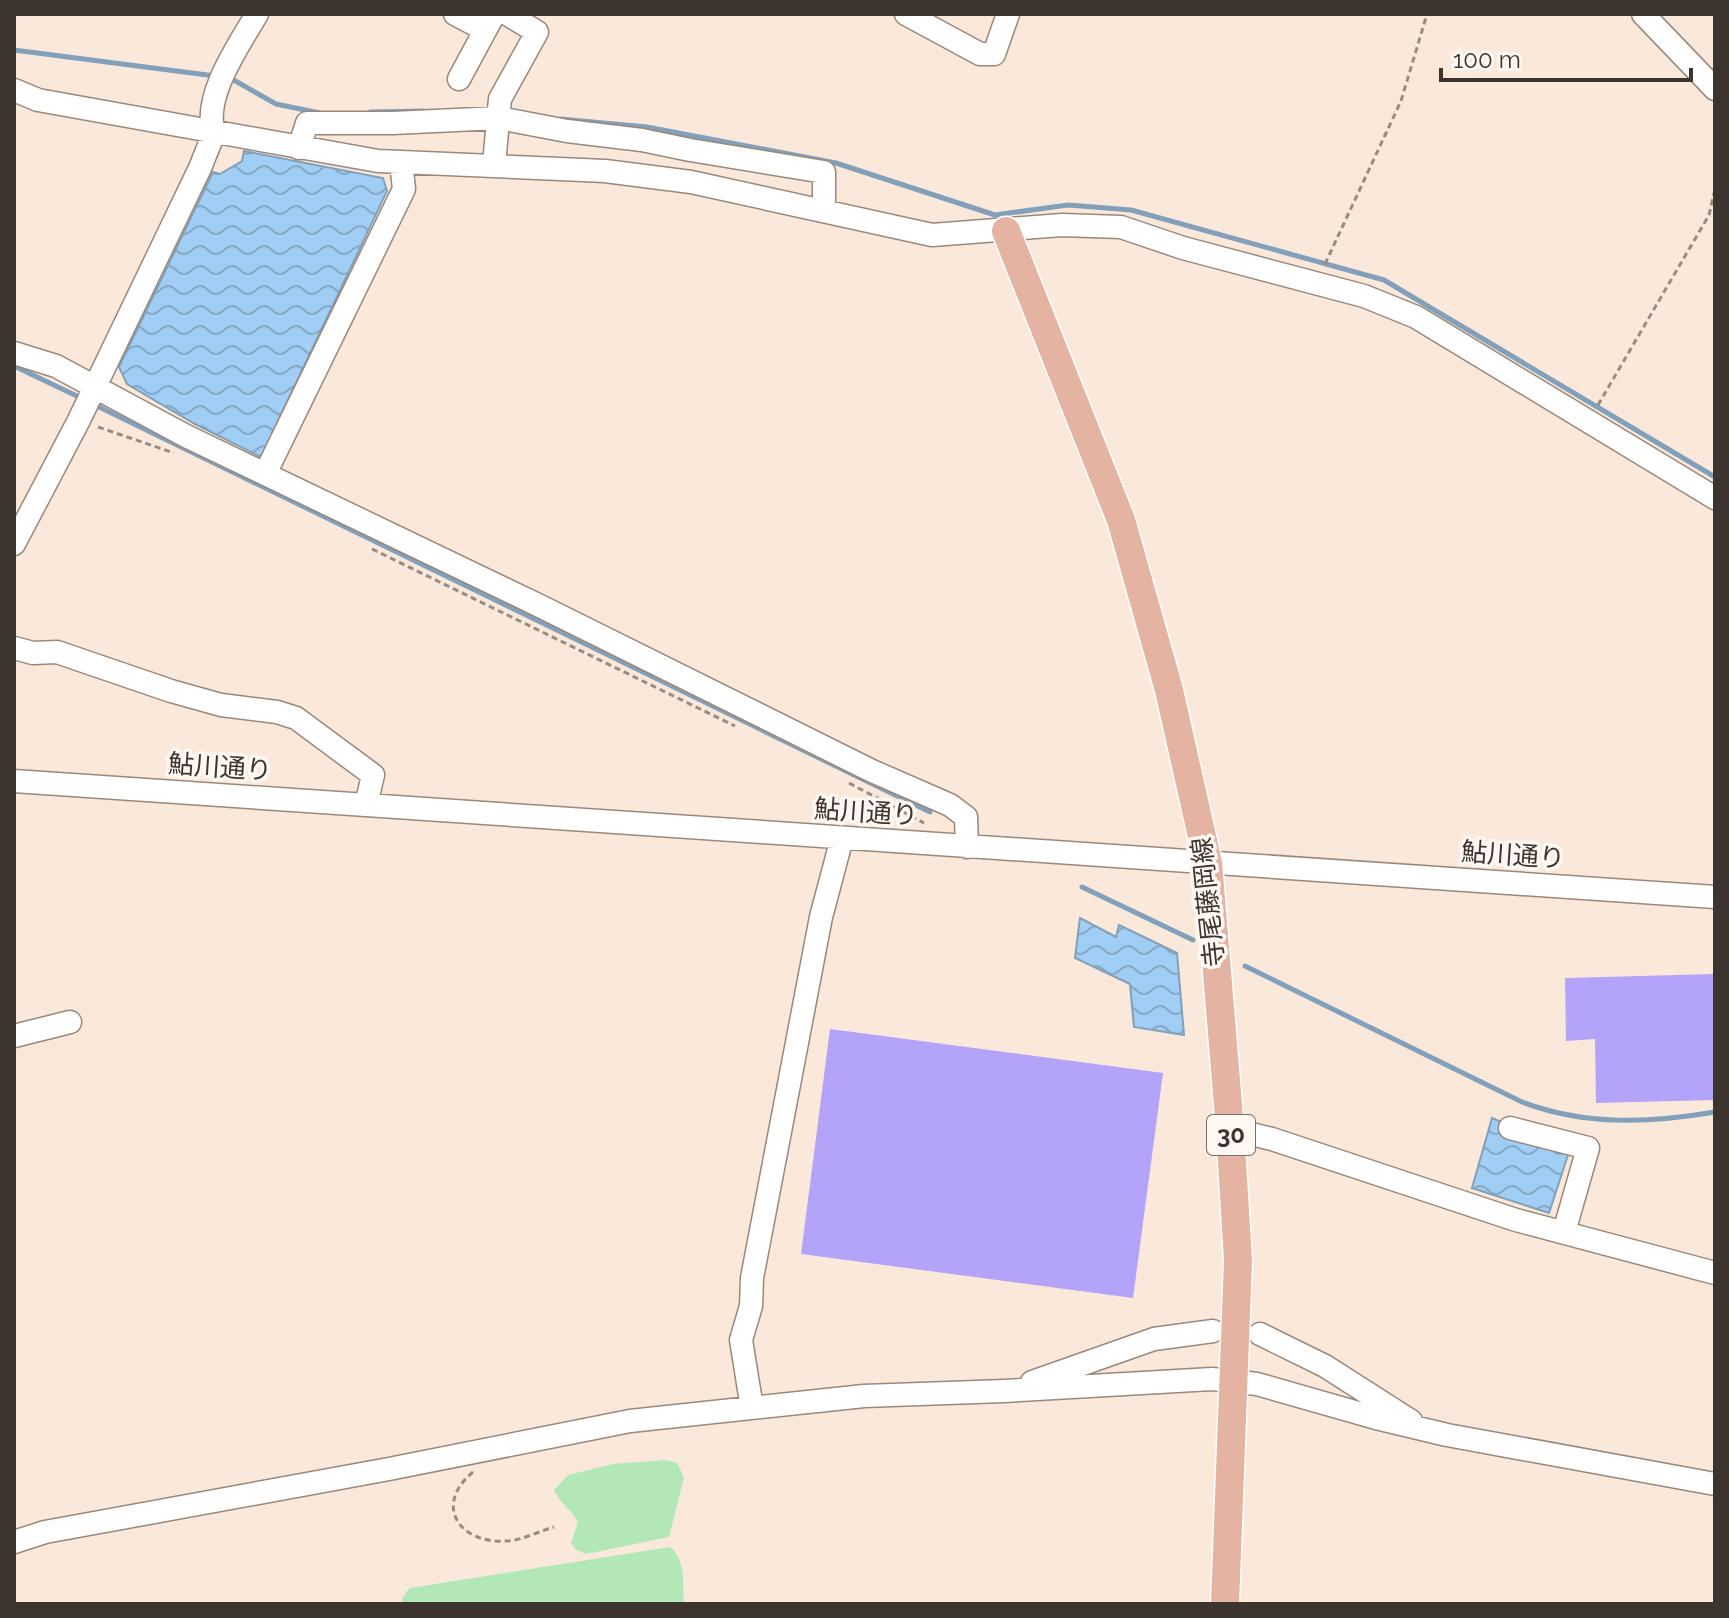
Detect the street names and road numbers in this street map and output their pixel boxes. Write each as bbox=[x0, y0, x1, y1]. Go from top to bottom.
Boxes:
street label: 鮎川通り bbox=[167, 748, 273, 786]
street label: 鮎川通り bbox=[813, 793, 919, 831]
street label: 寺尾藤岡線 bbox=[1186, 836, 1230, 968]
street label: 鮎川通り bbox=[1460, 836, 1566, 874]
road number: 30 bbox=[1207, 1115, 1255, 1155]

